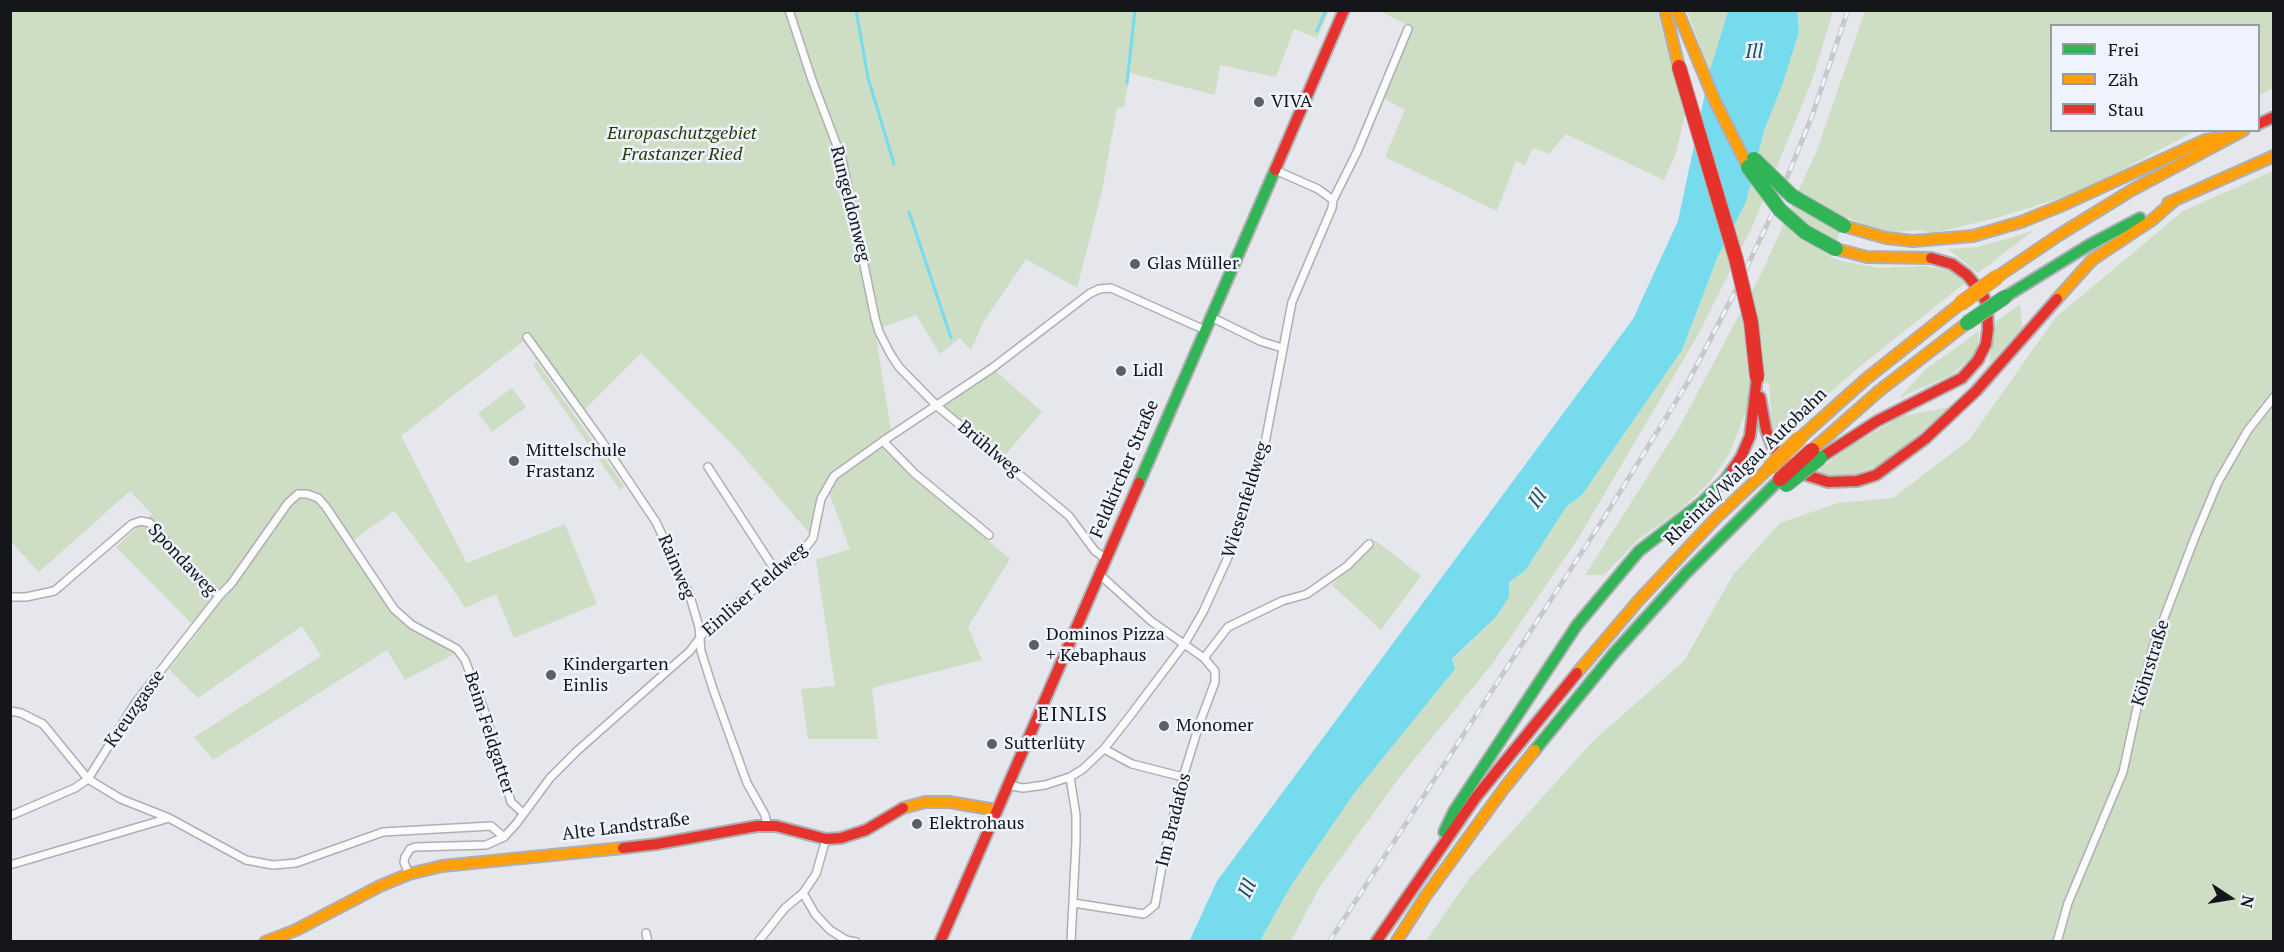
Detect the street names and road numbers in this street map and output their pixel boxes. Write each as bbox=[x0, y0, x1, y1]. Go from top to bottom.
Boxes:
street label: Rungeldonweg bbox=[825, 144, 875, 264]
street label: Rheintal/Walgau Autobahn bbox=[1660, 384, 1832, 550]
street label: Feldkircher Straße bbox=[1086, 397, 1164, 541]
street label: Brühlweg bbox=[953, 416, 1025, 482]
street label: Wiesenfeldweg bbox=[1218, 439, 1274, 561]
street label: Spondaweg bbox=[143, 519, 221, 601]
street label: Rainweg bbox=[653, 531, 699, 603]
street label: Einliser Feldweg bbox=[698, 539, 812, 641]
street label: Köhrstraße bbox=[2128, 617, 2174, 709]
street label: Kreuzgasse bbox=[100, 666, 170, 752]
street label: Beim Feldgatter bbox=[459, 669, 519, 797]
street label: Im Bradafos bbox=[1152, 771, 1196, 869]
street label: Alte Landstraße bbox=[561, 808, 691, 846]

